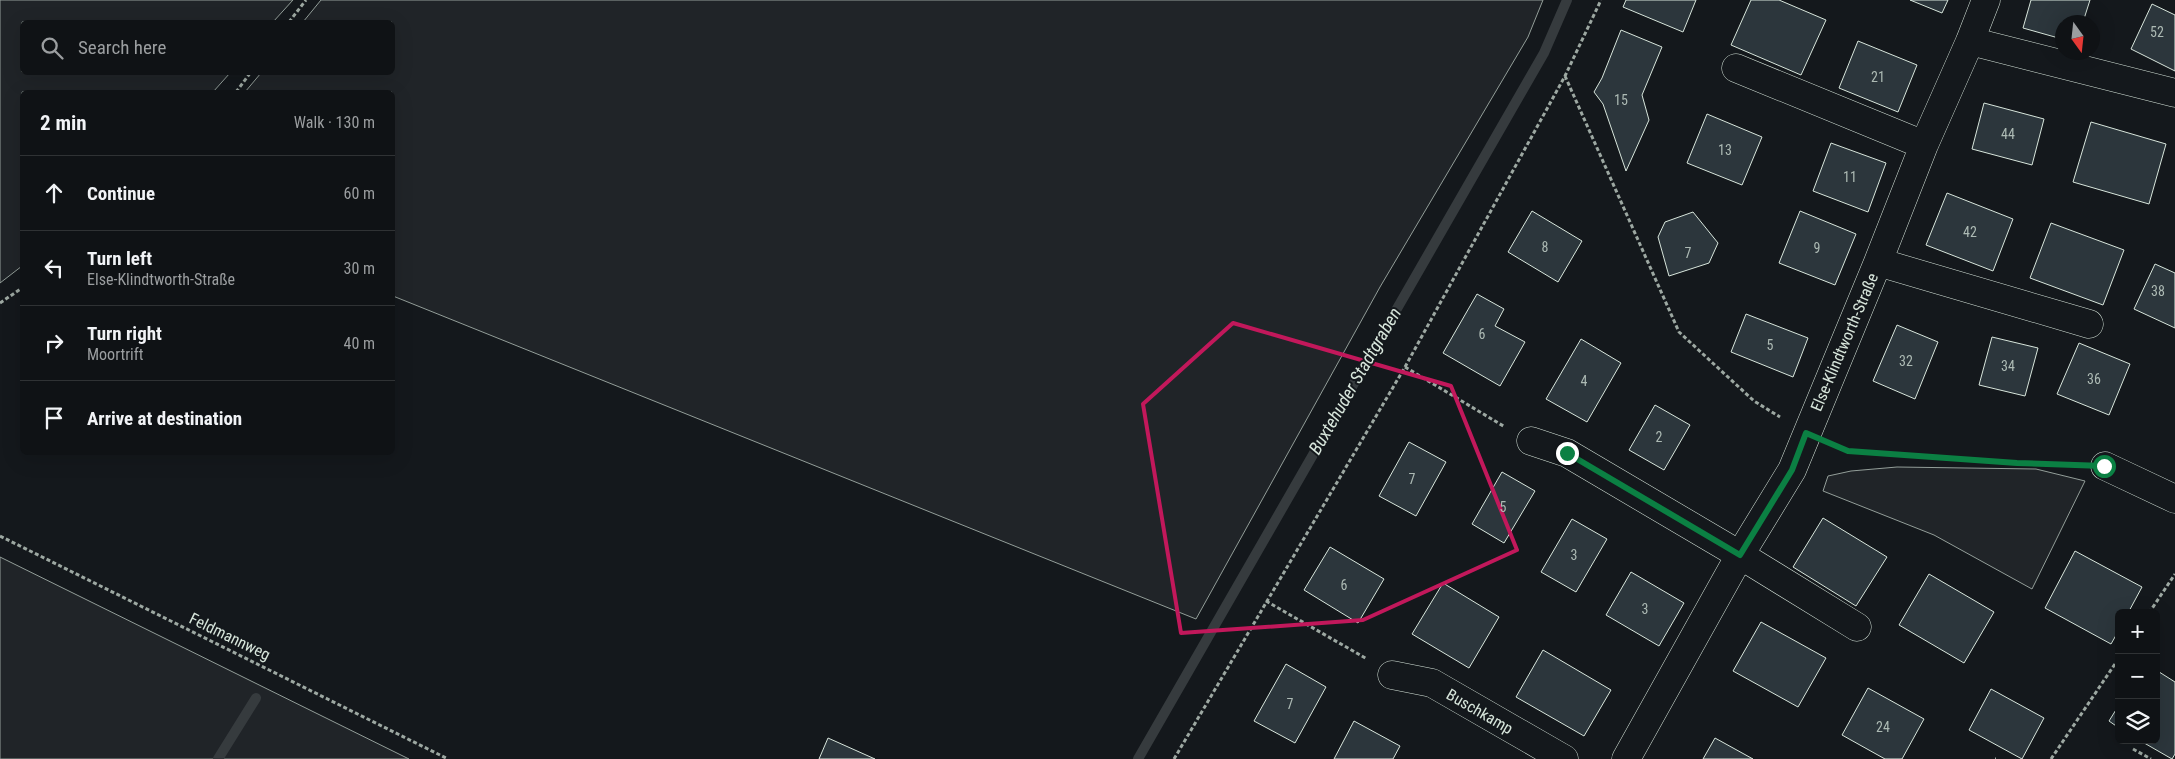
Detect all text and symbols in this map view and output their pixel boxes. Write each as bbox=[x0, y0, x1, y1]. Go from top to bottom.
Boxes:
north arrow bbox=[2055, 15, 2100, 60]
search box bbox=[20, 20, 395, 75]
house number: 52 bbox=[2150, 24, 2164, 40]
icon: search bbox=[38, 34, 66, 62]
text: Search here bbox=[78, 36, 166, 59]
house number: 21 bbox=[1871, 69, 1885, 85]
house number: 15 bbox=[1614, 92, 1628, 108]
text: 2 min bbox=[40, 111, 87, 135]
text: Walk · 130 m bbox=[294, 113, 375, 132]
house number: 44 bbox=[2001, 126, 2015, 142]
house number: 13 bbox=[1718, 142, 1732, 158]
house number: 11 bbox=[1843, 169, 1857, 185]
icon: ahead bbox=[40, 179, 68, 207]
text: Continue bbox=[87, 182, 155, 205]
text: 60 m bbox=[343, 184, 375, 203]
house number: 42 bbox=[1963, 224, 1977, 240]
house number: 8 bbox=[1542, 239, 1549, 255]
house number: 9 bbox=[1814, 240, 1820, 256]
house number: 7 bbox=[1685, 245, 1692, 261]
text: Turn left bbox=[87, 247, 152, 270]
icon: left bbox=[40, 254, 68, 282]
text: 30 m bbox=[343, 259, 375, 278]
text: Else-Klindtworth-Straße bbox=[87, 270, 235, 289]
street label: Else-Klindtworth-Straße bbox=[1807, 270, 1882, 414]
house number: 38 bbox=[2151, 283, 2165, 299]
water label: Buxtehuder Stadtgraben bbox=[1304, 304, 1405, 458]
text: Turn right bbox=[87, 322, 162, 345]
house number: 6 bbox=[1479, 326, 1486, 342]
icon: right bbox=[40, 329, 68, 357]
text: 40 m bbox=[343, 334, 375, 353]
house number: 5 bbox=[1767, 337, 1774, 353]
text: Moortrift bbox=[87, 345, 144, 364]
house number: 32 bbox=[1899, 353, 1913, 369]
house number: 34 bbox=[2001, 358, 2015, 374]
house number: 36 bbox=[2087, 371, 2101, 387]
house number: 4 bbox=[1581, 373, 1588, 389]
icon: arrive bbox=[40, 404, 68, 432]
text: Arrive at destination bbox=[87, 407, 242, 430]
house number: 2 bbox=[1656, 429, 1663, 445]
route end bbox=[1556, 442, 1579, 465]
route start bbox=[2093, 455, 2116, 478]
house number: 7 bbox=[1409, 471, 1416, 487]
house number: 5 bbox=[1500, 499, 1507, 515]
house number: 3 bbox=[1571, 547, 1577, 563]
house number: 6 bbox=[1341, 577, 1348, 593]
house number: 3 bbox=[1642, 601, 1648, 617]
street label: Feldmannweg bbox=[186, 609, 273, 664]
map controls bbox=[2115, 609, 2160, 744]
button: + bbox=[2115, 609, 2160, 654]
button: − bbox=[2115, 654, 2160, 699]
street label: Buschkamp bbox=[1443, 685, 1517, 738]
house number: 7 bbox=[1287, 696, 1294, 712]
button: layers bbox=[2115, 699, 2160, 744]
house number: 24 bbox=[1876, 719, 1890, 735]

